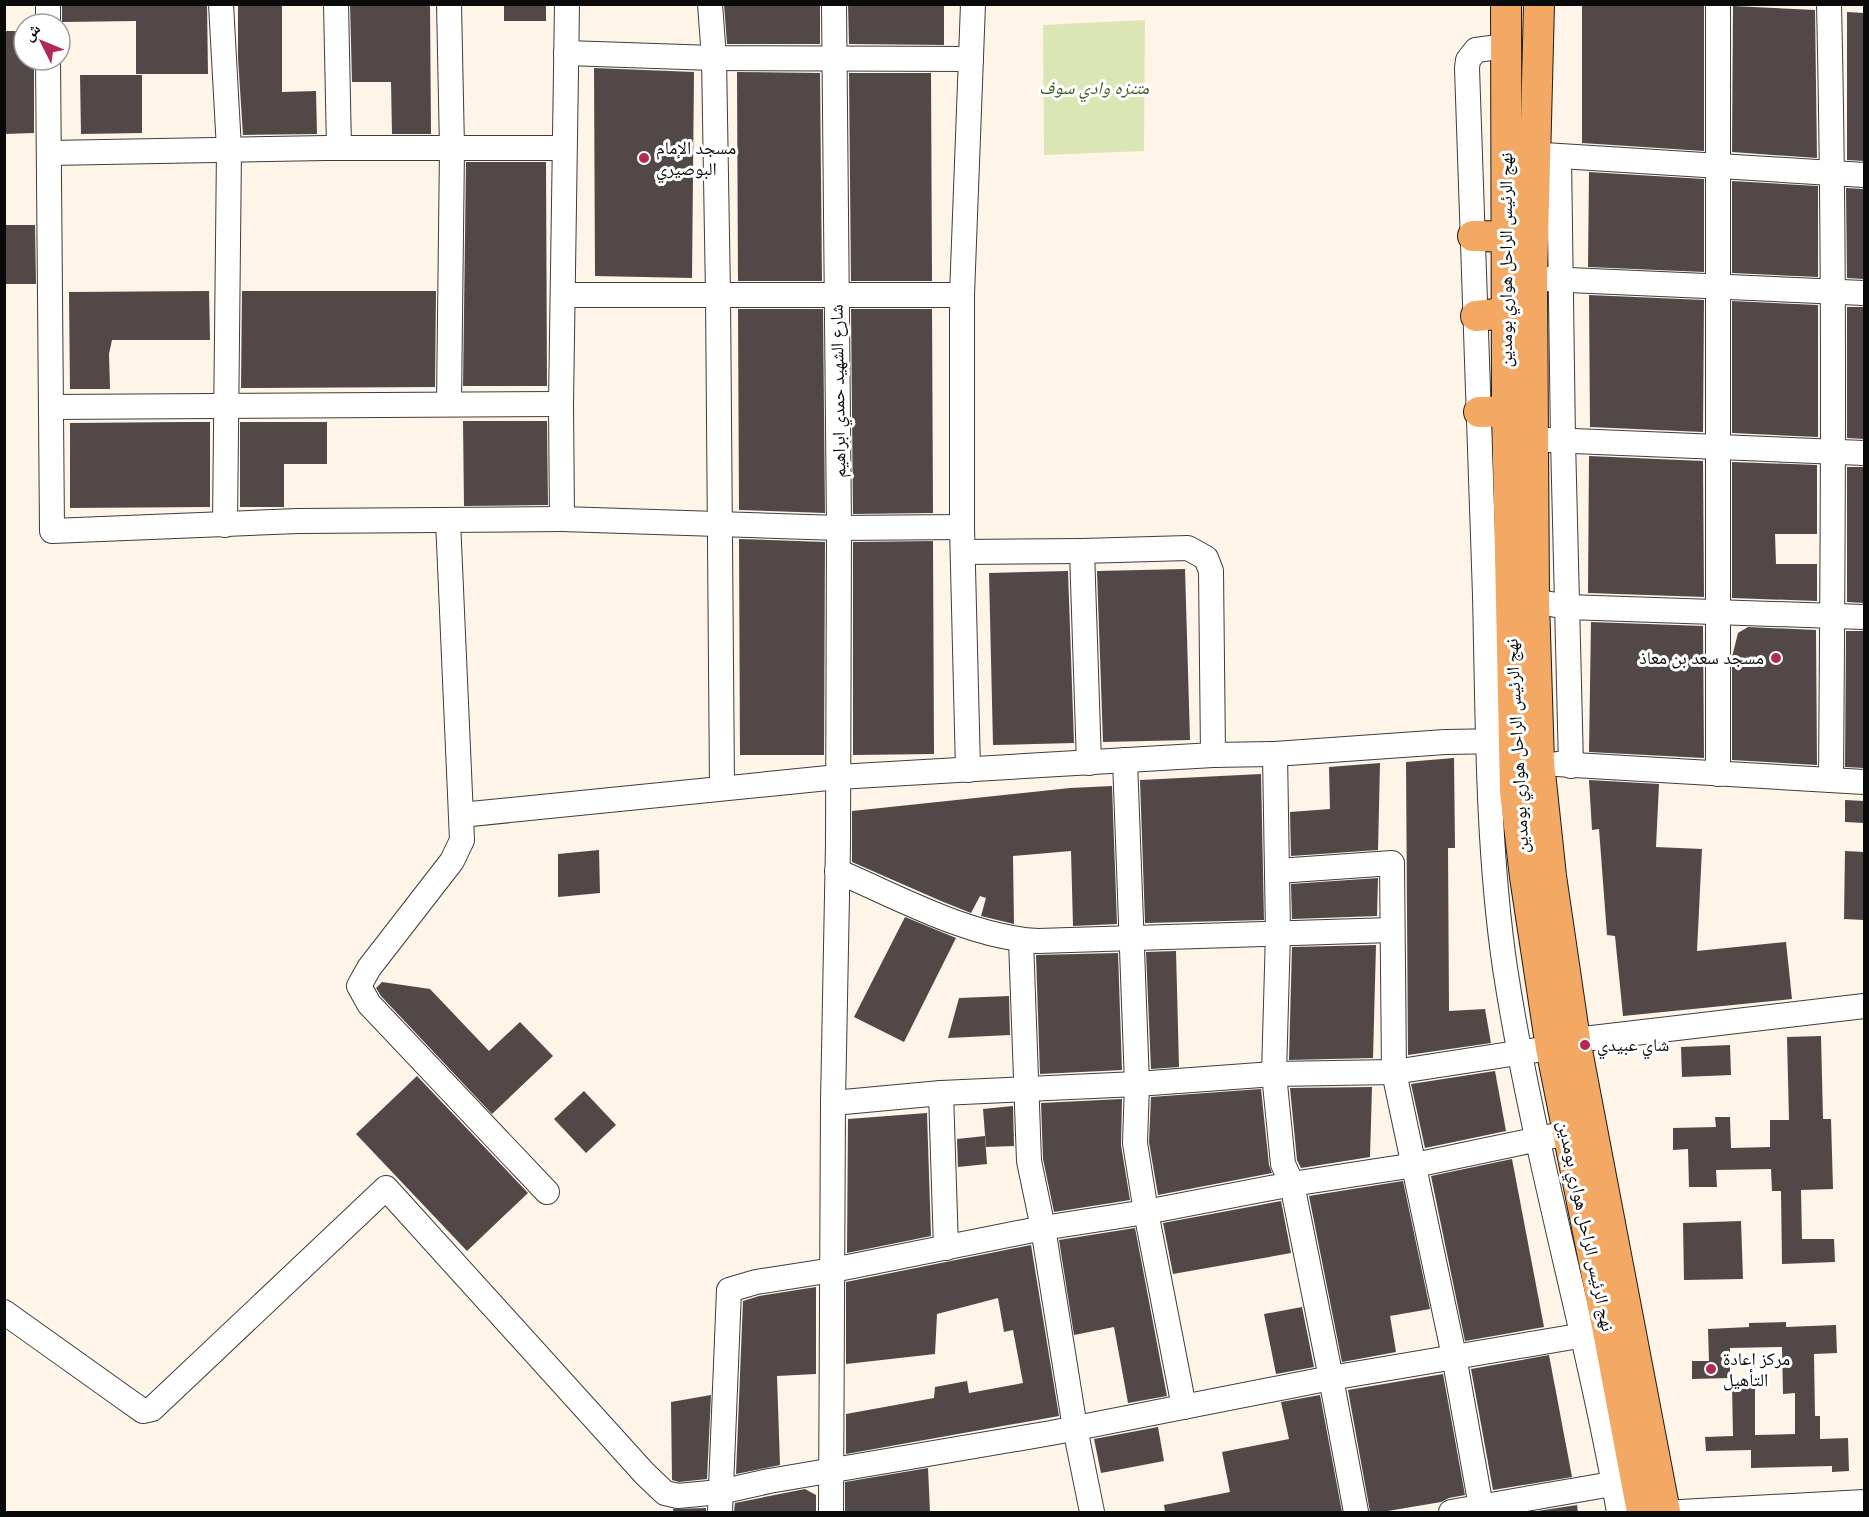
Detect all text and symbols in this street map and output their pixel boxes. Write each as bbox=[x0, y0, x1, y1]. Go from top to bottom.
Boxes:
north arrow bbox=[12, 12, 72, 72]
text: ش bbox=[17, 18, 45, 45]
park label: متنزه وادي سوف bbox=[1039, 75, 1150, 103]
place label: مسجد الإمام البوصيري bbox=[656, 135, 736, 184]
marker: مسجد الإمام البوصيري bbox=[637, 151, 651, 165]
street label: نهج الرئيس الراحل هواري بومدين bbox=[1493, 153, 1521, 367]
street label: شارع الشهيد حمدي ابراهيم bbox=[823, 304, 854, 478]
street label: نهج الرئيس الراحل هواري بومدين bbox=[1498, 638, 1537, 854]
place label: مسجد سعد بن معاذ bbox=[1639, 645, 1764, 669]
marker: مسجد سعد بن معاذ bbox=[1769, 651, 1783, 665]
place label: شاي عبيدي bbox=[1597, 1032, 1669, 1060]
marker: شاي عبيدي bbox=[1578, 1038, 1592, 1052]
street label: نهج الرئيس الراحل هواري بومدين bbox=[1549, 1118, 1621, 1334]
place label: مركز إعادة التأهيل bbox=[1723, 1346, 1790, 1391]
marker: مركز إعادة التأهيل bbox=[1704, 1362, 1718, 1376]

